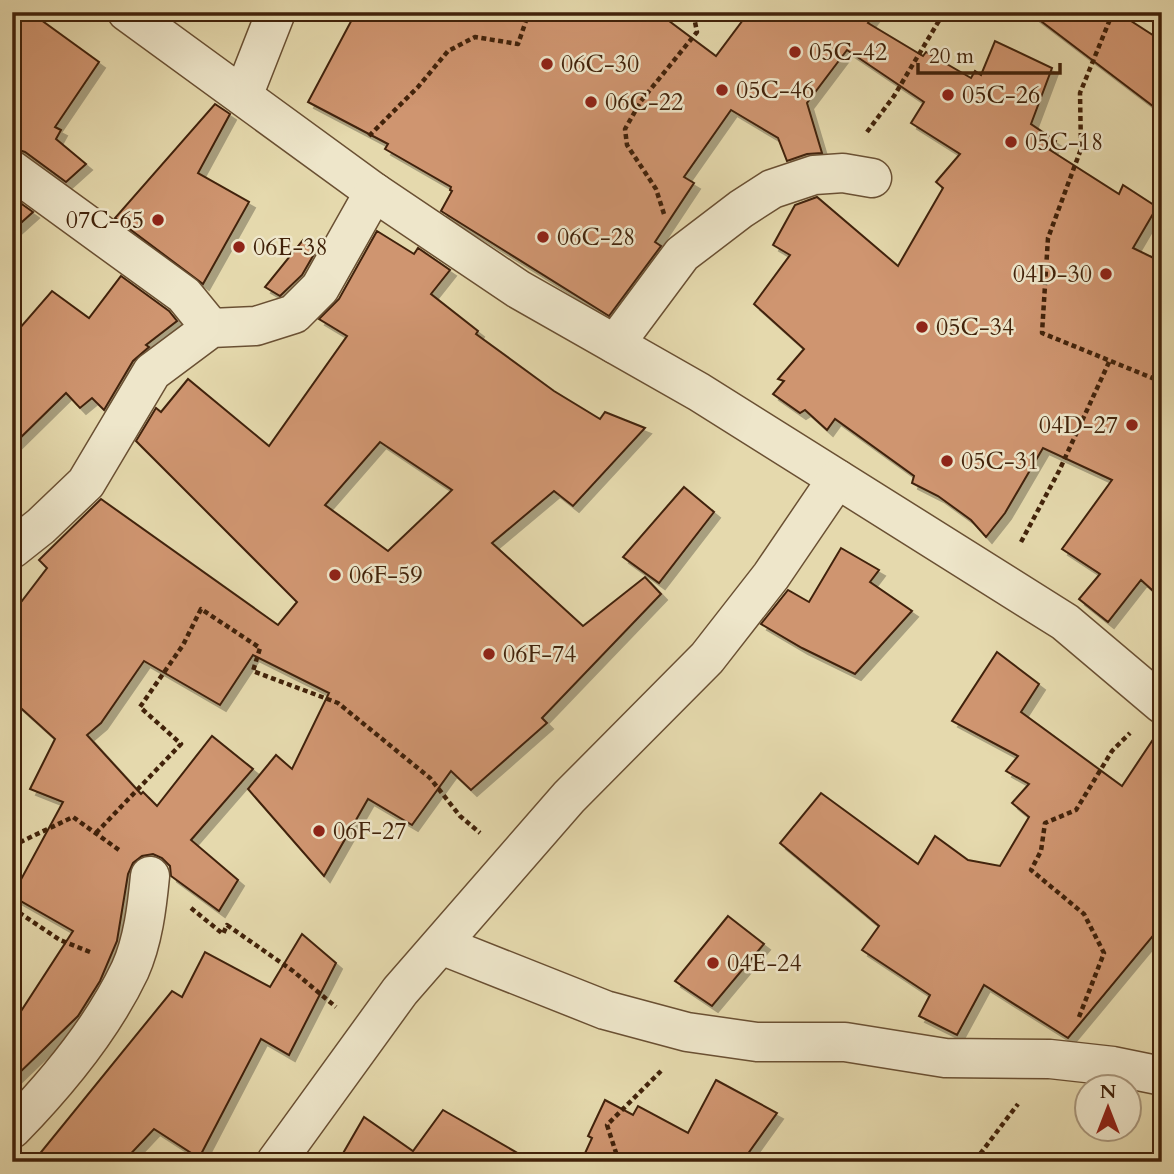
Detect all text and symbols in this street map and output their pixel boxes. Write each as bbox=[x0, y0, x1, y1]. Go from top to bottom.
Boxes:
scale bar bbox=[918, 32, 1060, 76]
place label: 05C-42 bbox=[809, 36, 887, 69]
text: 20 m bbox=[929, 42, 974, 71]
marker: 05C-42 bbox=[787, 44, 803, 60]
place label: 06C-30 bbox=[561, 48, 639, 81]
marker: 06C-30 bbox=[539, 56, 555, 72]
place label: 05C-46 bbox=[736, 74, 814, 107]
place label: 05C-26 bbox=[962, 79, 1040, 112]
marker: 05C-46 bbox=[714, 82, 730, 98]
place label: 06C-22 bbox=[605, 86, 683, 119]
marker: 05C-26 bbox=[940, 87, 956, 103]
marker: 06C-22 bbox=[583, 94, 599, 110]
place label: 05C-18 bbox=[1025, 126, 1103, 159]
marker: 05C-18 bbox=[1003, 134, 1019, 150]
place label: 07C-65 bbox=[66, 204, 144, 237]
marker: 07C-65 bbox=[150, 212, 166, 228]
place label: 06C-28 bbox=[557, 221, 635, 254]
marker: 06C-28 bbox=[535, 229, 551, 245]
place label: 06E-38 bbox=[253, 231, 328, 264]
marker: 06E-38 bbox=[231, 239, 247, 255]
place label: 04D-30 bbox=[1013, 258, 1092, 291]
marker: 04D-30 bbox=[1098, 266, 1114, 282]
place label: 05C-34 bbox=[936, 311, 1014, 344]
marker: 05C-34 bbox=[914, 319, 930, 335]
place label: 04D-27 bbox=[1039, 409, 1118, 442]
marker: 04D-27 bbox=[1124, 417, 1140, 433]
place label: 05C-31 bbox=[961, 445, 1039, 478]
marker: 05C-31 bbox=[939, 453, 955, 469]
place label: 06F-59 bbox=[349, 559, 423, 592]
marker: 06F-59 bbox=[327, 567, 343, 583]
place label: 06F-74 bbox=[503, 638, 577, 671]
marker: 06F-74 bbox=[481, 646, 497, 662]
place label: 06F-27 bbox=[333, 815, 407, 848]
marker: 06F-27 bbox=[311, 823, 327, 839]
place label: 04E-24 bbox=[727, 947, 802, 980]
marker: 04E-24 bbox=[705, 955, 721, 971]
north arrow bbox=[1072, 1072, 1142, 1142]
text: N bbox=[1100, 1079, 1117, 1105]

